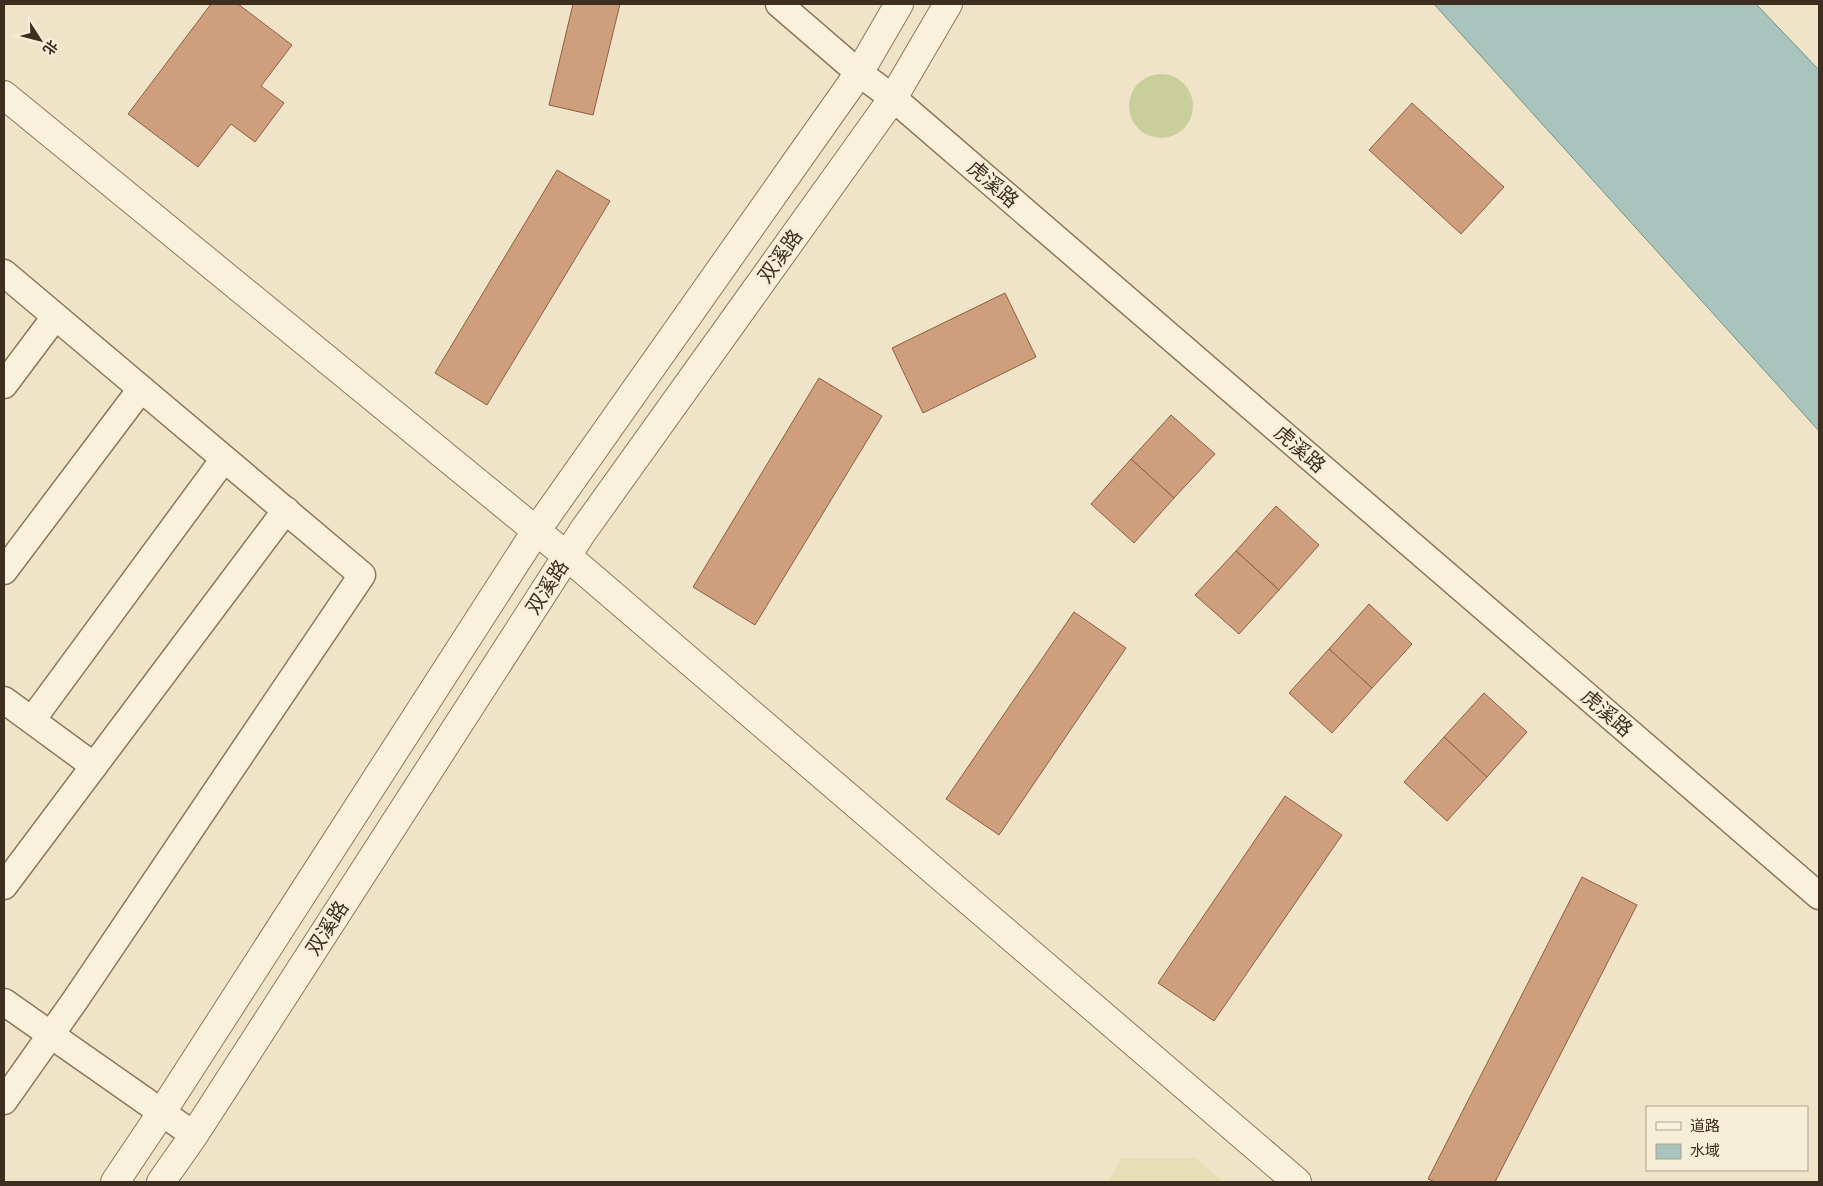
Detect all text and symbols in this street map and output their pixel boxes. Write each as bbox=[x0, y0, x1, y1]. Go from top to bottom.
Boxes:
north arrow bbox=[15, 15, 65, 65]
text: 北 bbox=[39, 37, 61, 58]
street label: 虎溪路 bbox=[962, 155, 1024, 213]
street label: 双溪路 bbox=[753, 225, 807, 287]
street label: 虎溪路 bbox=[1269, 420, 1331, 478]
street label: 双溪路 bbox=[521, 555, 573, 619]
street label: 虎溪路 bbox=[1576, 684, 1638, 742]
street label: 双溪路 bbox=[301, 896, 353, 960]
legend bbox=[1646, 1106, 1808, 1171]
text: 道路 bbox=[1690, 1117, 1720, 1135]
text: 水域 bbox=[1690, 1142, 1720, 1160]

